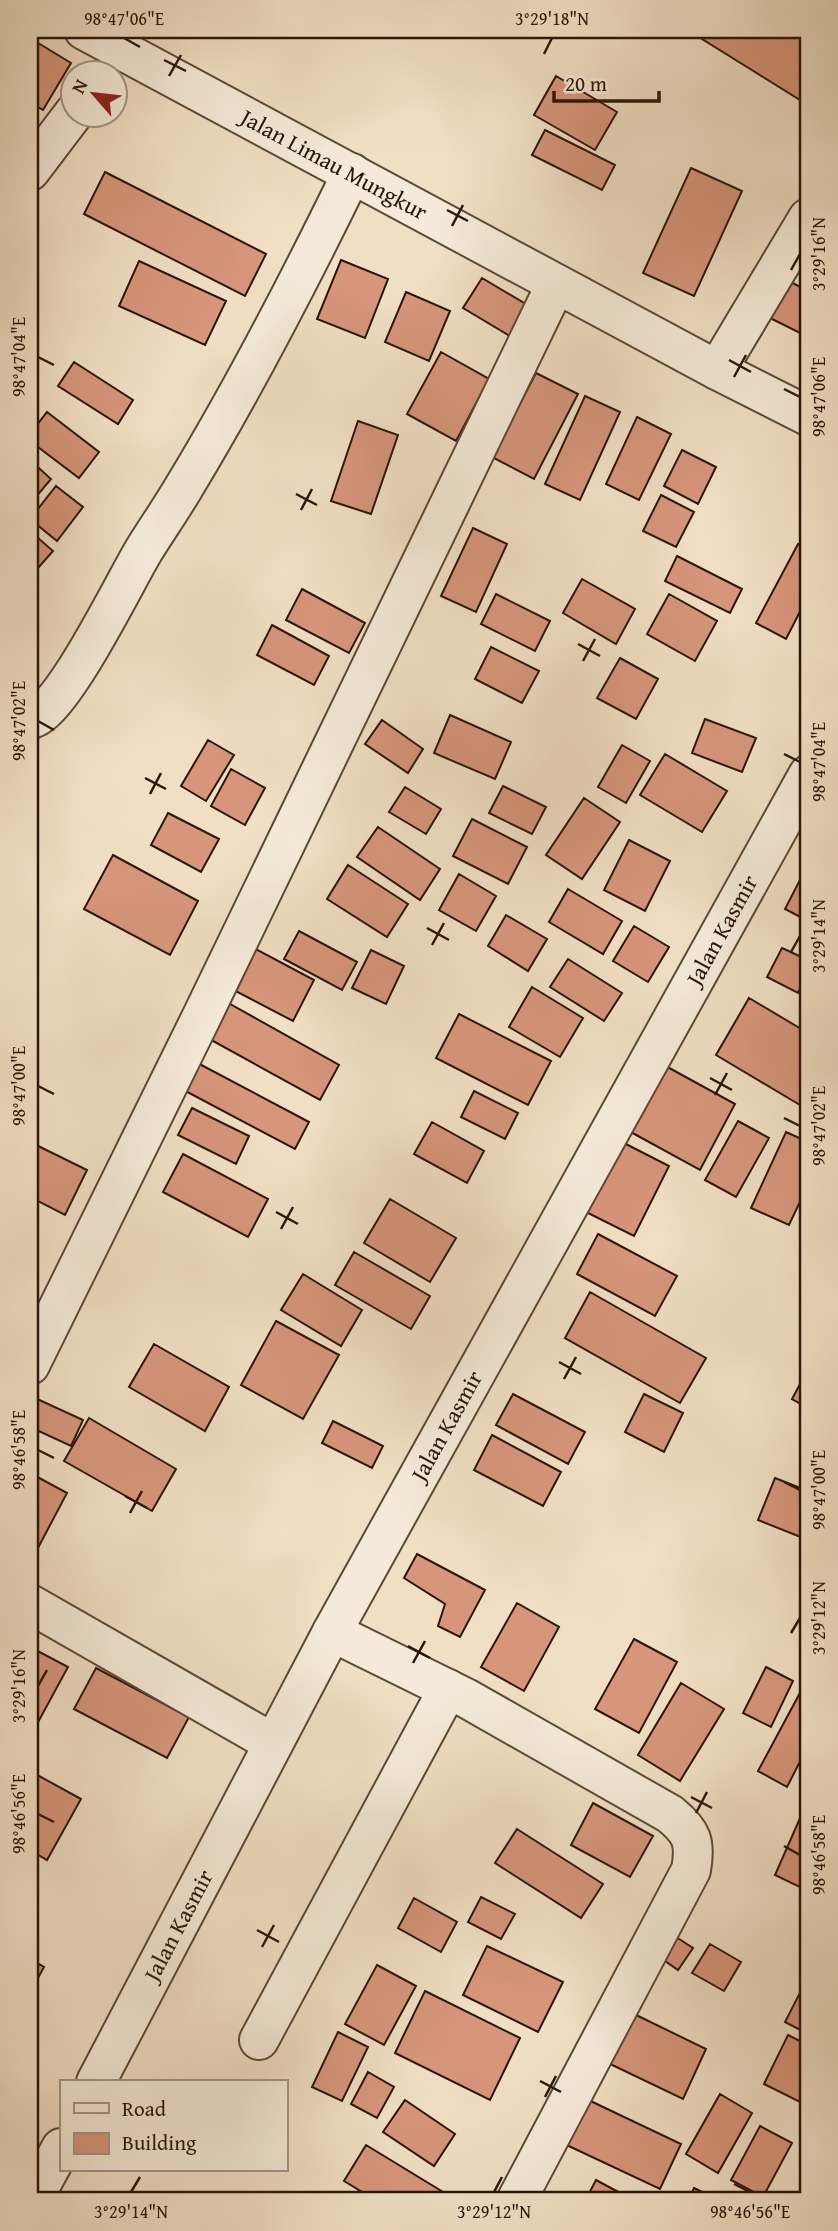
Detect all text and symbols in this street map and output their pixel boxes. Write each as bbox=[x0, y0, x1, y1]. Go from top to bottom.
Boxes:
text: 98°47'06"E bbox=[84, 5, 164, 32]
text: 3°29'18"N bbox=[515, 5, 589, 32]
north arrow bbox=[60, 60, 130, 130]
scale bar bbox=[554, 60, 660, 104]
text: 20 m bbox=[565, 68, 607, 99]
text: N bbox=[64, 74, 94, 98]
street label: Jalan Limau Mungkur bbox=[233, 99, 434, 228]
text: 3°29'16"N bbox=[805, 217, 832, 291]
text: 98°47'04"E bbox=[5, 317, 32, 397]
text: 98°47'06"E bbox=[805, 357, 832, 437]
text: 98°47'02"E bbox=[5, 681, 32, 761]
text: 98°47'04"E bbox=[805, 722, 832, 802]
street label: Jalan Kasmir bbox=[676, 868, 766, 994]
text: 3°29'14"N bbox=[805, 899, 832, 973]
text: 98°47'00"E bbox=[5, 1046, 32, 1126]
text: 98°47'02"E bbox=[805, 1086, 832, 1166]
street label: Jalan Kasmir bbox=[401, 1364, 490, 1489]
text: 98°46'58"E bbox=[5, 1410, 32, 1490]
text: 98°47'00"E bbox=[805, 1450, 832, 1530]
text: 3°29'12"N bbox=[805, 1581, 832, 1655]
text: 3°29'16"N bbox=[5, 1649, 32, 1723]
text: 98°46'56"E bbox=[5, 1774, 32, 1854]
text: 98°46'58"E bbox=[805, 1815, 832, 1895]
street label: Jalan Kasmir bbox=[133, 1863, 221, 1989]
legend bbox=[60, 2080, 287, 2172]
text: Road bbox=[122, 2093, 167, 2124]
text: Building bbox=[122, 2127, 197, 2158]
text: 3°29'14"N bbox=[94, 2198, 168, 2225]
text: 3°29'12"N bbox=[457, 2198, 531, 2225]
text: 98°46'56"E bbox=[710, 2198, 790, 2225]

